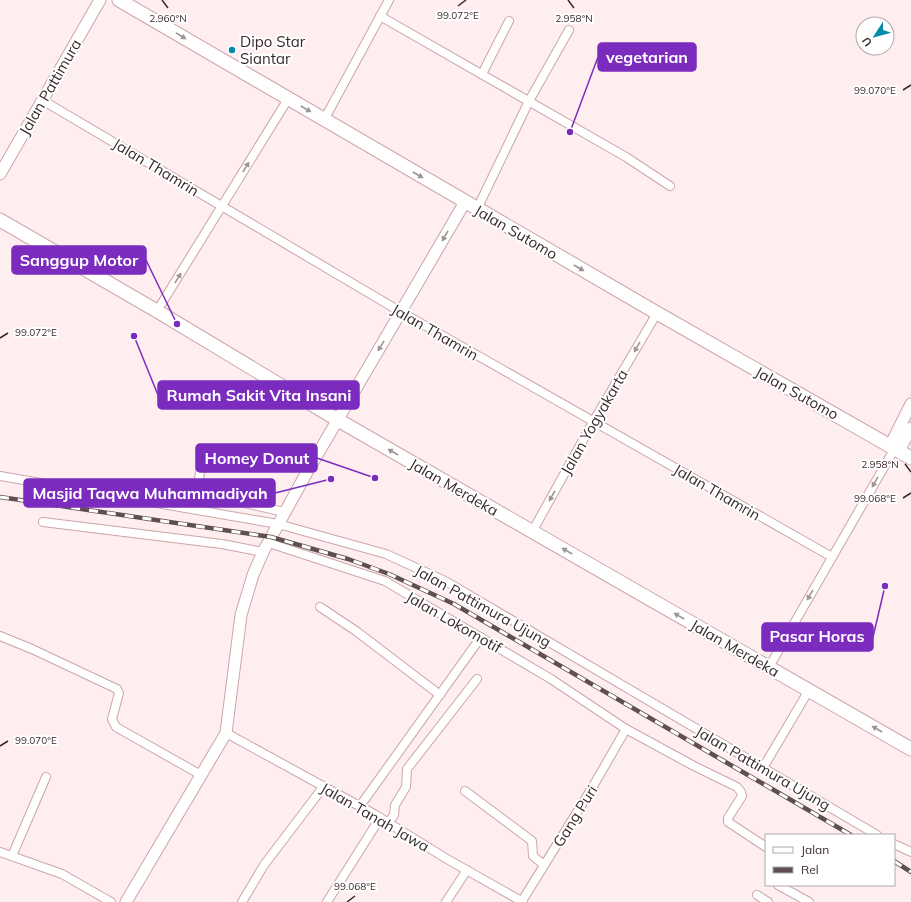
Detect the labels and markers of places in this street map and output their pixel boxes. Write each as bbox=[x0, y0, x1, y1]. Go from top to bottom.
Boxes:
place label: Dipo Star Siantar bbox=[240, 32, 306, 68]
callout: vegetarian bbox=[598, 43, 696, 71]
marker: Dipo Star Siantar bbox=[227, 45, 237, 55]
callout: Sanggup Motor bbox=[12, 246, 146, 274]
callout: Rumah Sakit Vita Insani bbox=[158, 381, 359, 409]
callout: Homey Donut bbox=[196, 444, 317, 472]
callout: Masjid Taqwa Muhammadiyah bbox=[24, 479, 275, 507]
callout: Pasar Horas bbox=[762, 623, 873, 651]

